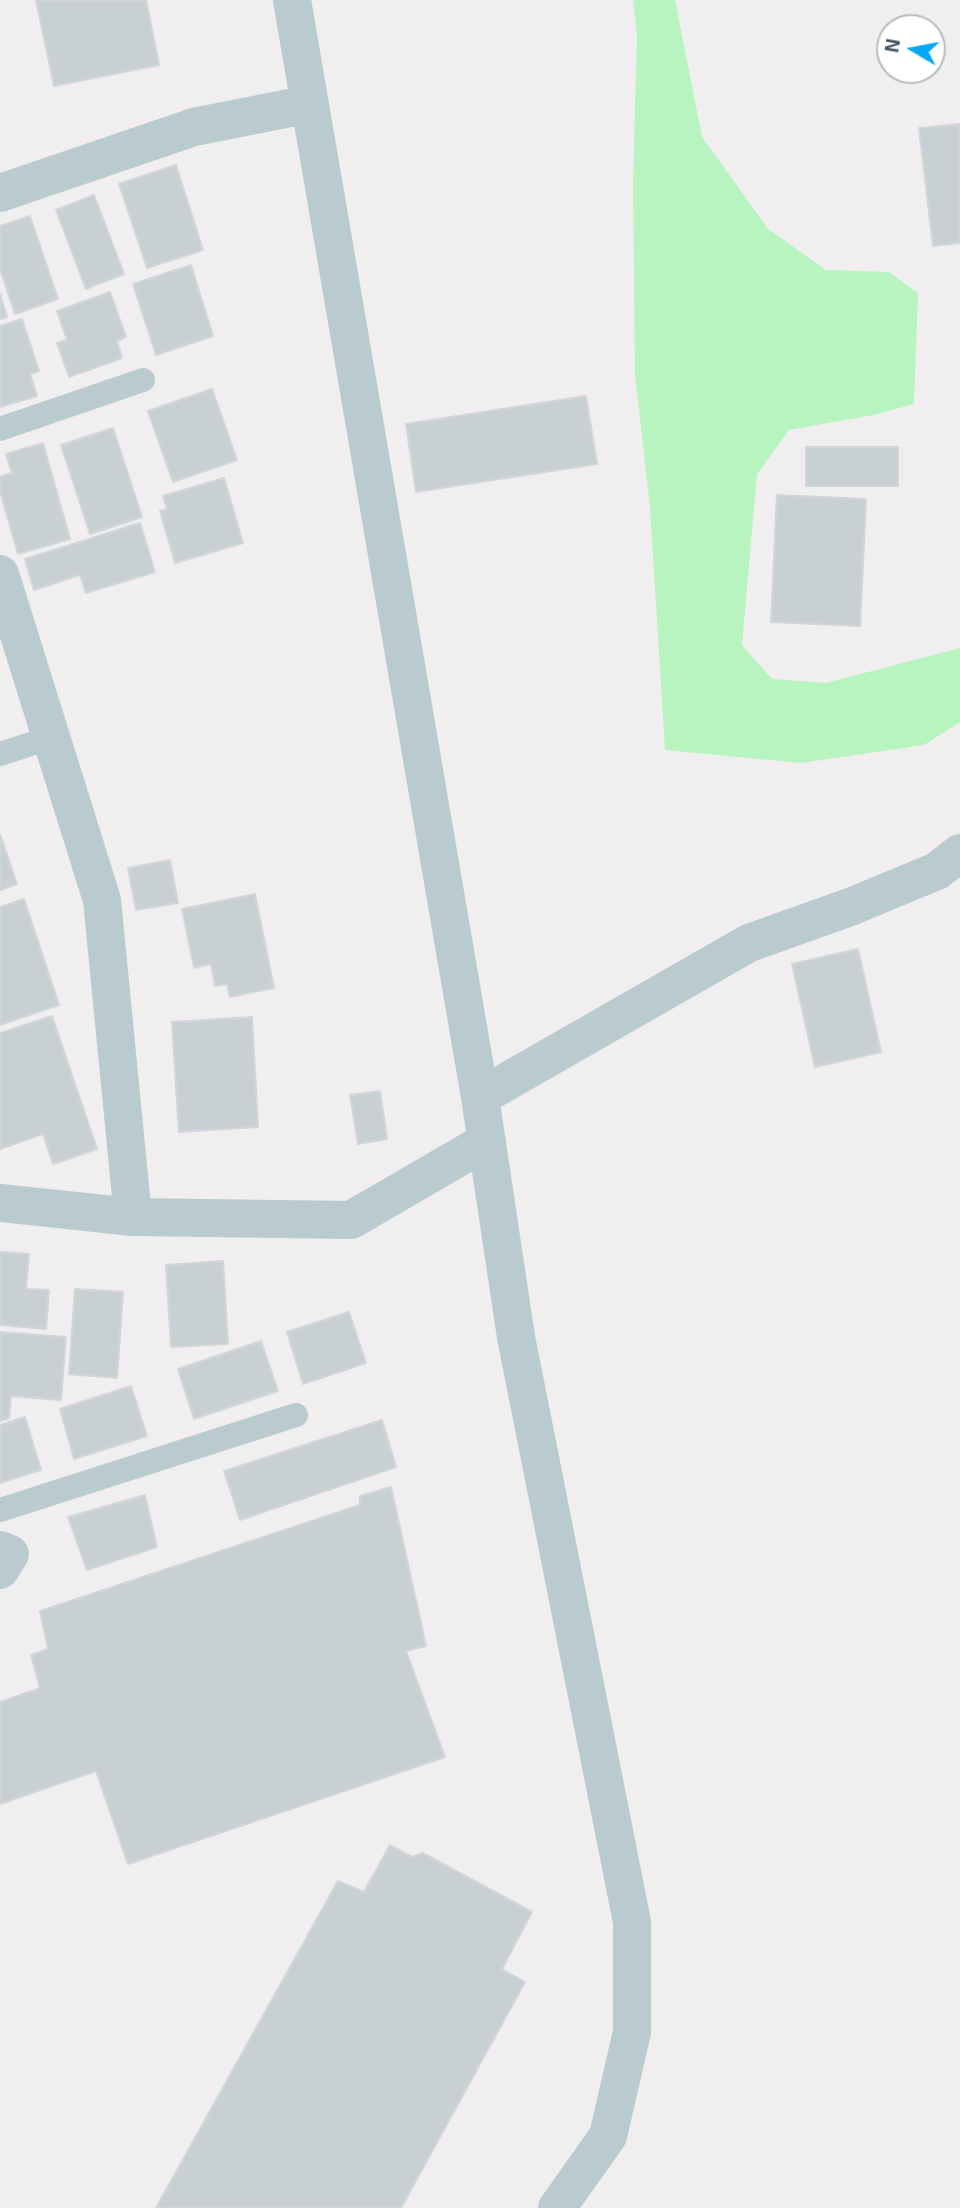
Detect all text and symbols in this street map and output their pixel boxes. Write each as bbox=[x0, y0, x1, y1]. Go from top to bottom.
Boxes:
north arrow bbox=[876, 14, 946, 84]
text: N bbox=[879, 37, 904, 54]

